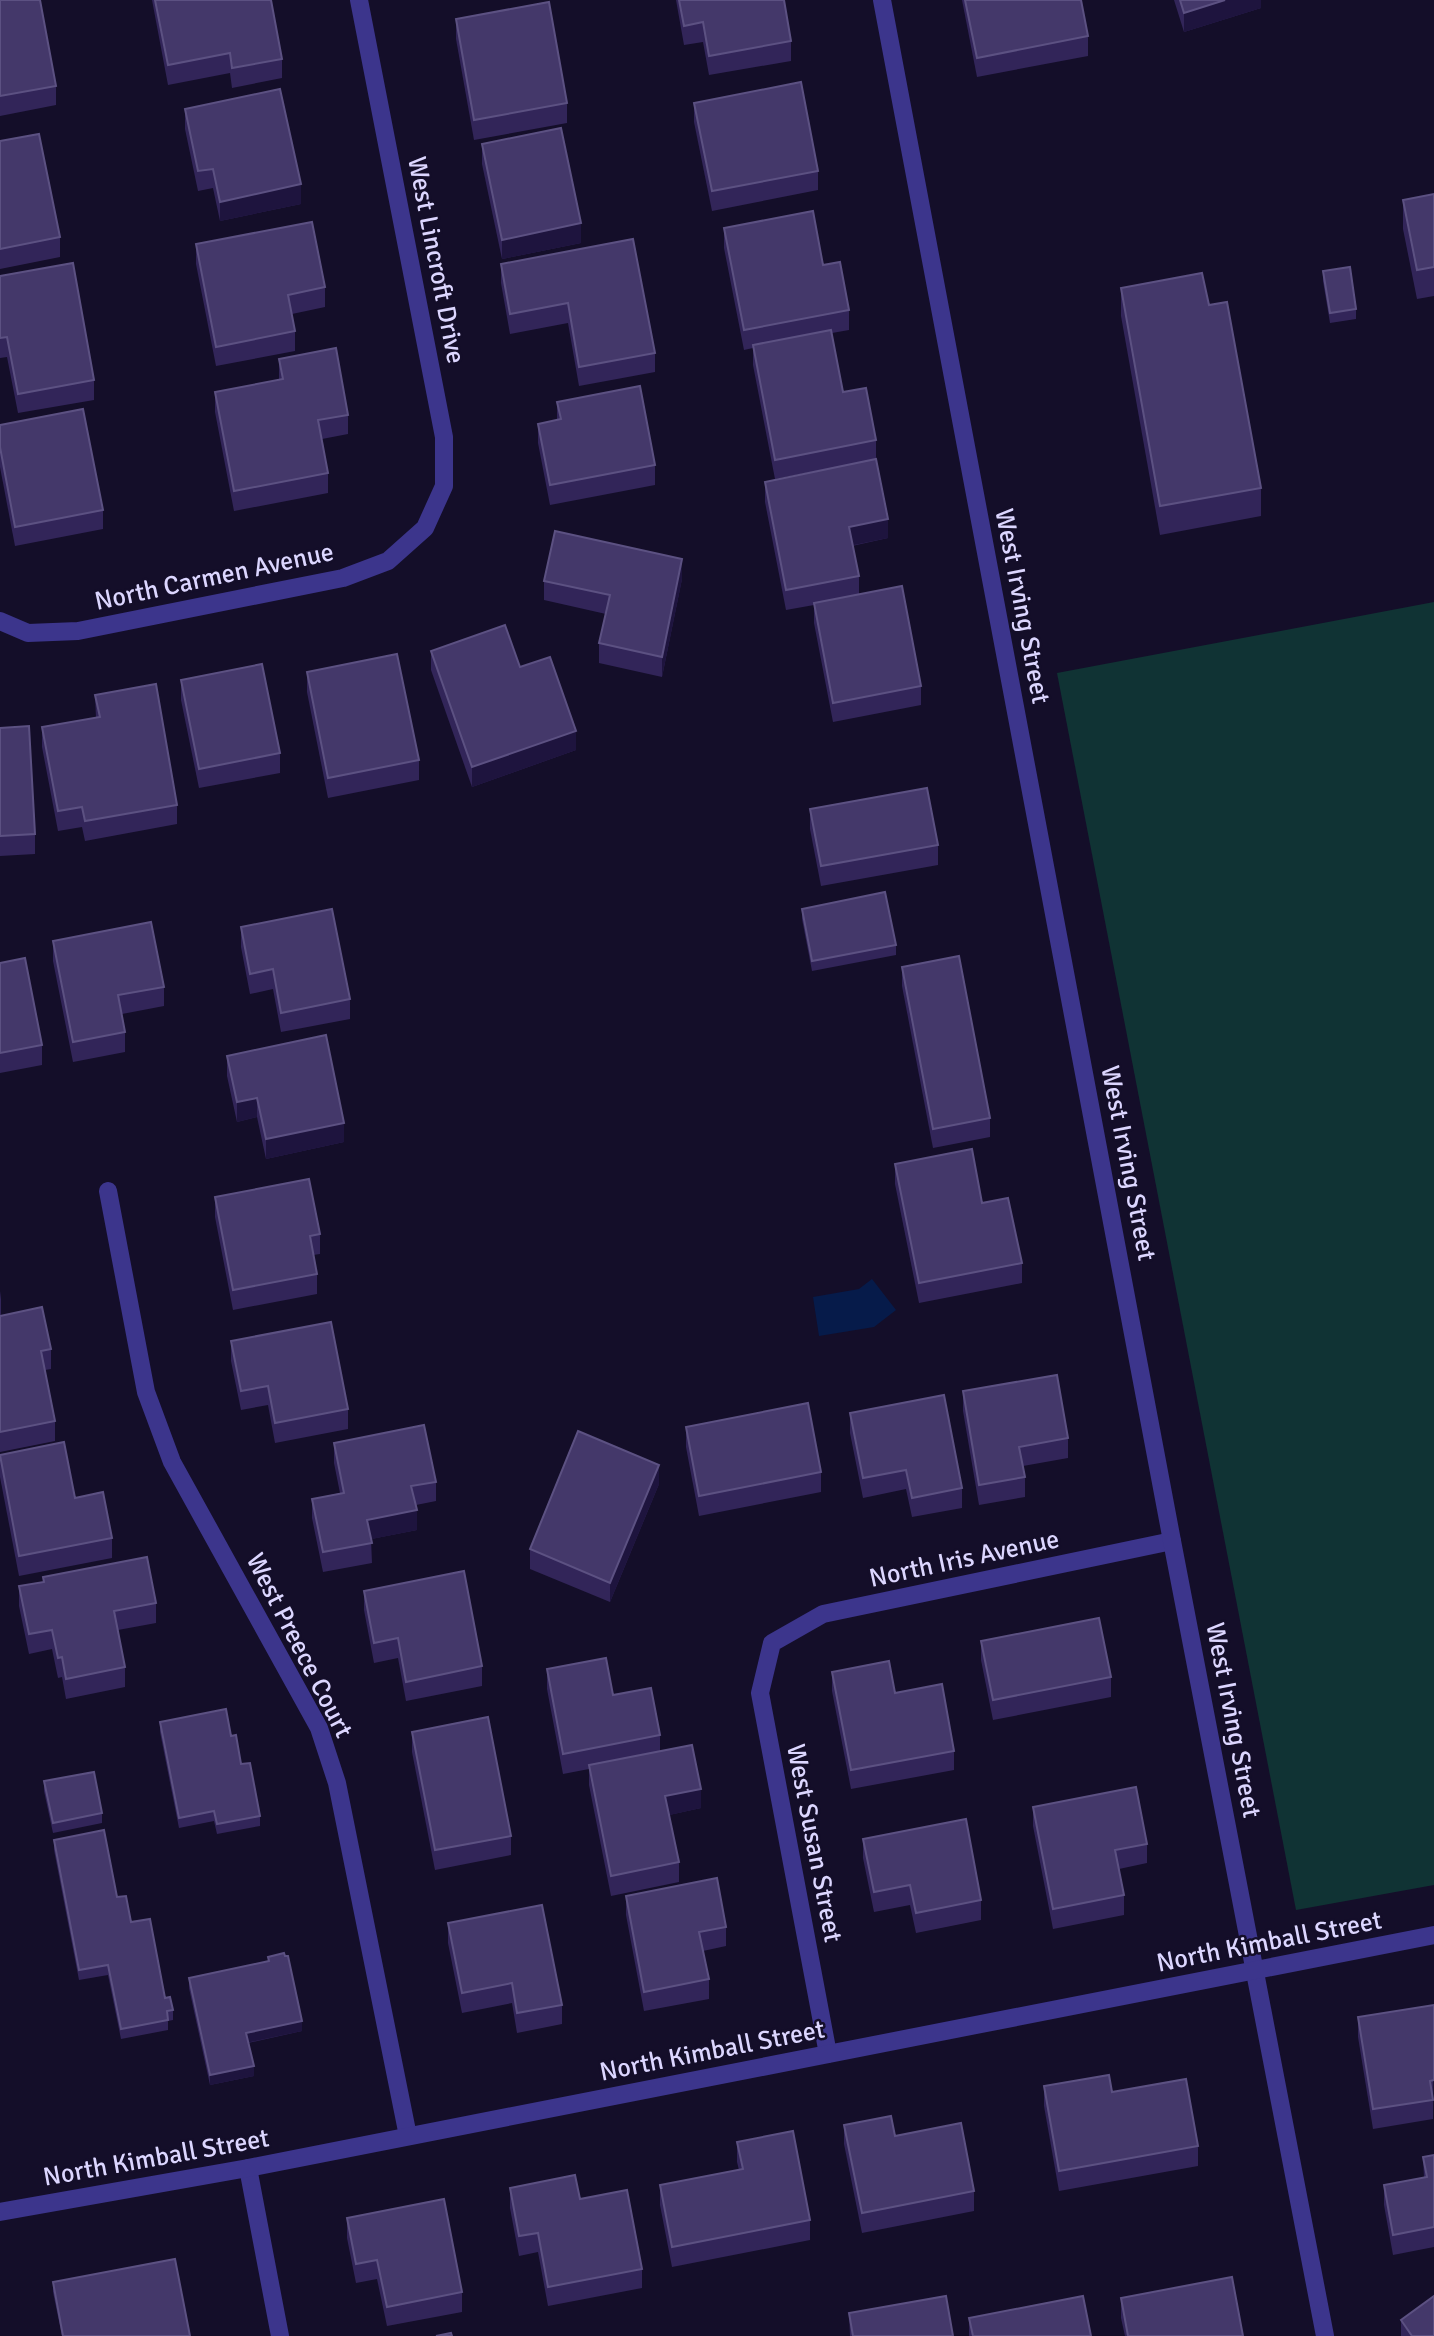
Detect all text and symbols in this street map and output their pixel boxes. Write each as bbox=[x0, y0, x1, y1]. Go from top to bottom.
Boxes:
street label: West Lincroft Drive bbox=[400, 154, 472, 366]
street label: West Irving Street bbox=[987, 506, 1057, 707]
street label: North Carmen Avenue bbox=[92, 536, 337, 618]
street label: West Irving Street bbox=[1093, 1063, 1163, 1264]
street label: North Iris Avenue bbox=[866, 1523, 1062, 1595]
street label: West Preece Court bbox=[239, 1548, 359, 1743]
street label: West Irving Street bbox=[1198, 1620, 1268, 1821]
street label: West Susan Street bbox=[779, 1741, 849, 1945]
street label: North Kimball Street bbox=[1154, 1904, 1385, 1980]
street label: North Kimball Street bbox=[597, 2013, 828, 2089]
street label: North Kimball Street bbox=[41, 2122, 272, 2194]

